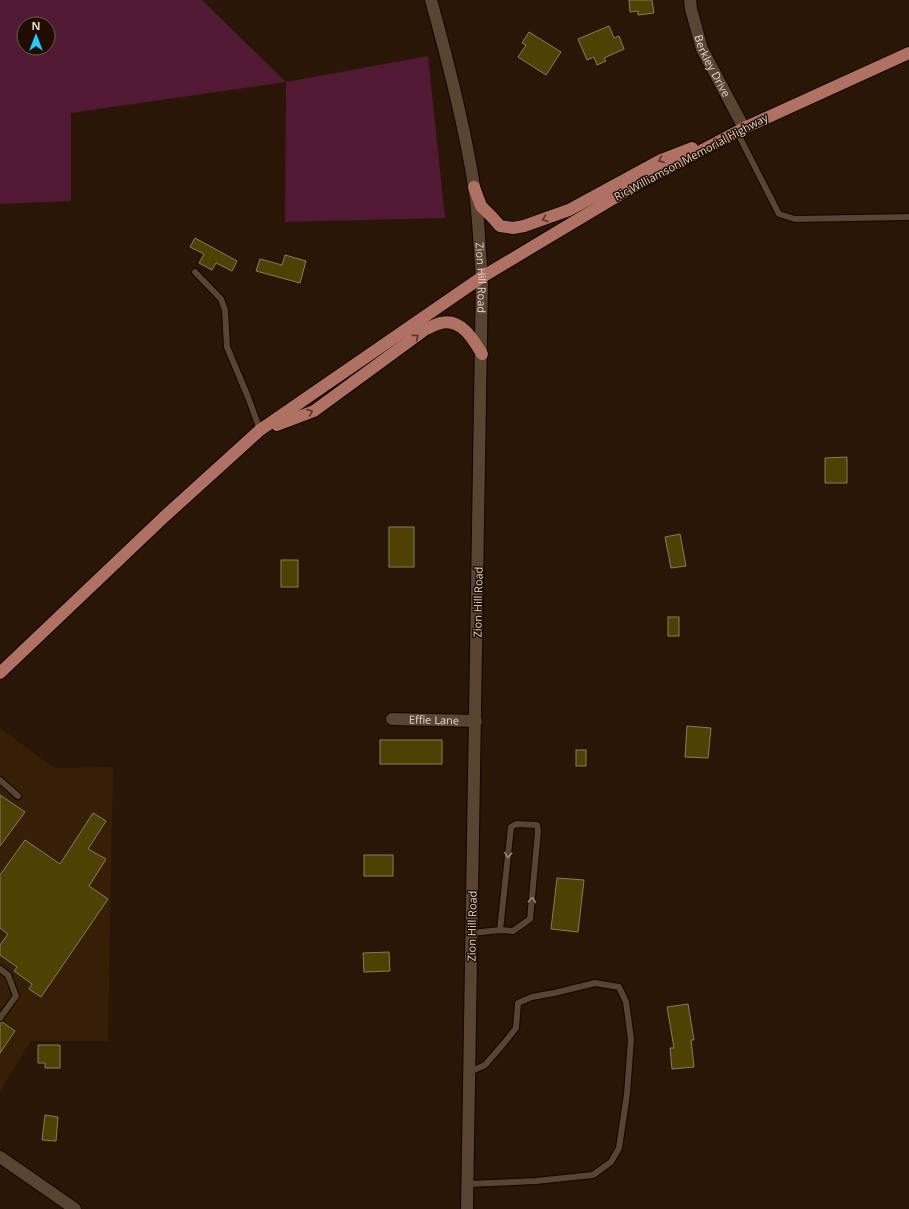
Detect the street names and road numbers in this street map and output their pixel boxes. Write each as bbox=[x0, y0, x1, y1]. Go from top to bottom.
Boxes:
street label: Berkley Drive bbox=[691, 33, 734, 99]
street label: Ric Williamson Memorial Highway bbox=[611, 109, 771, 204]
street label: Zion Hill Road bbox=[472, 242, 490, 313]
street label: Zion Hill Road bbox=[469, 566, 486, 638]
street label: Effie Lane bbox=[409, 711, 459, 728]
street label: Zion Hill Road bbox=[463, 890, 480, 962]

